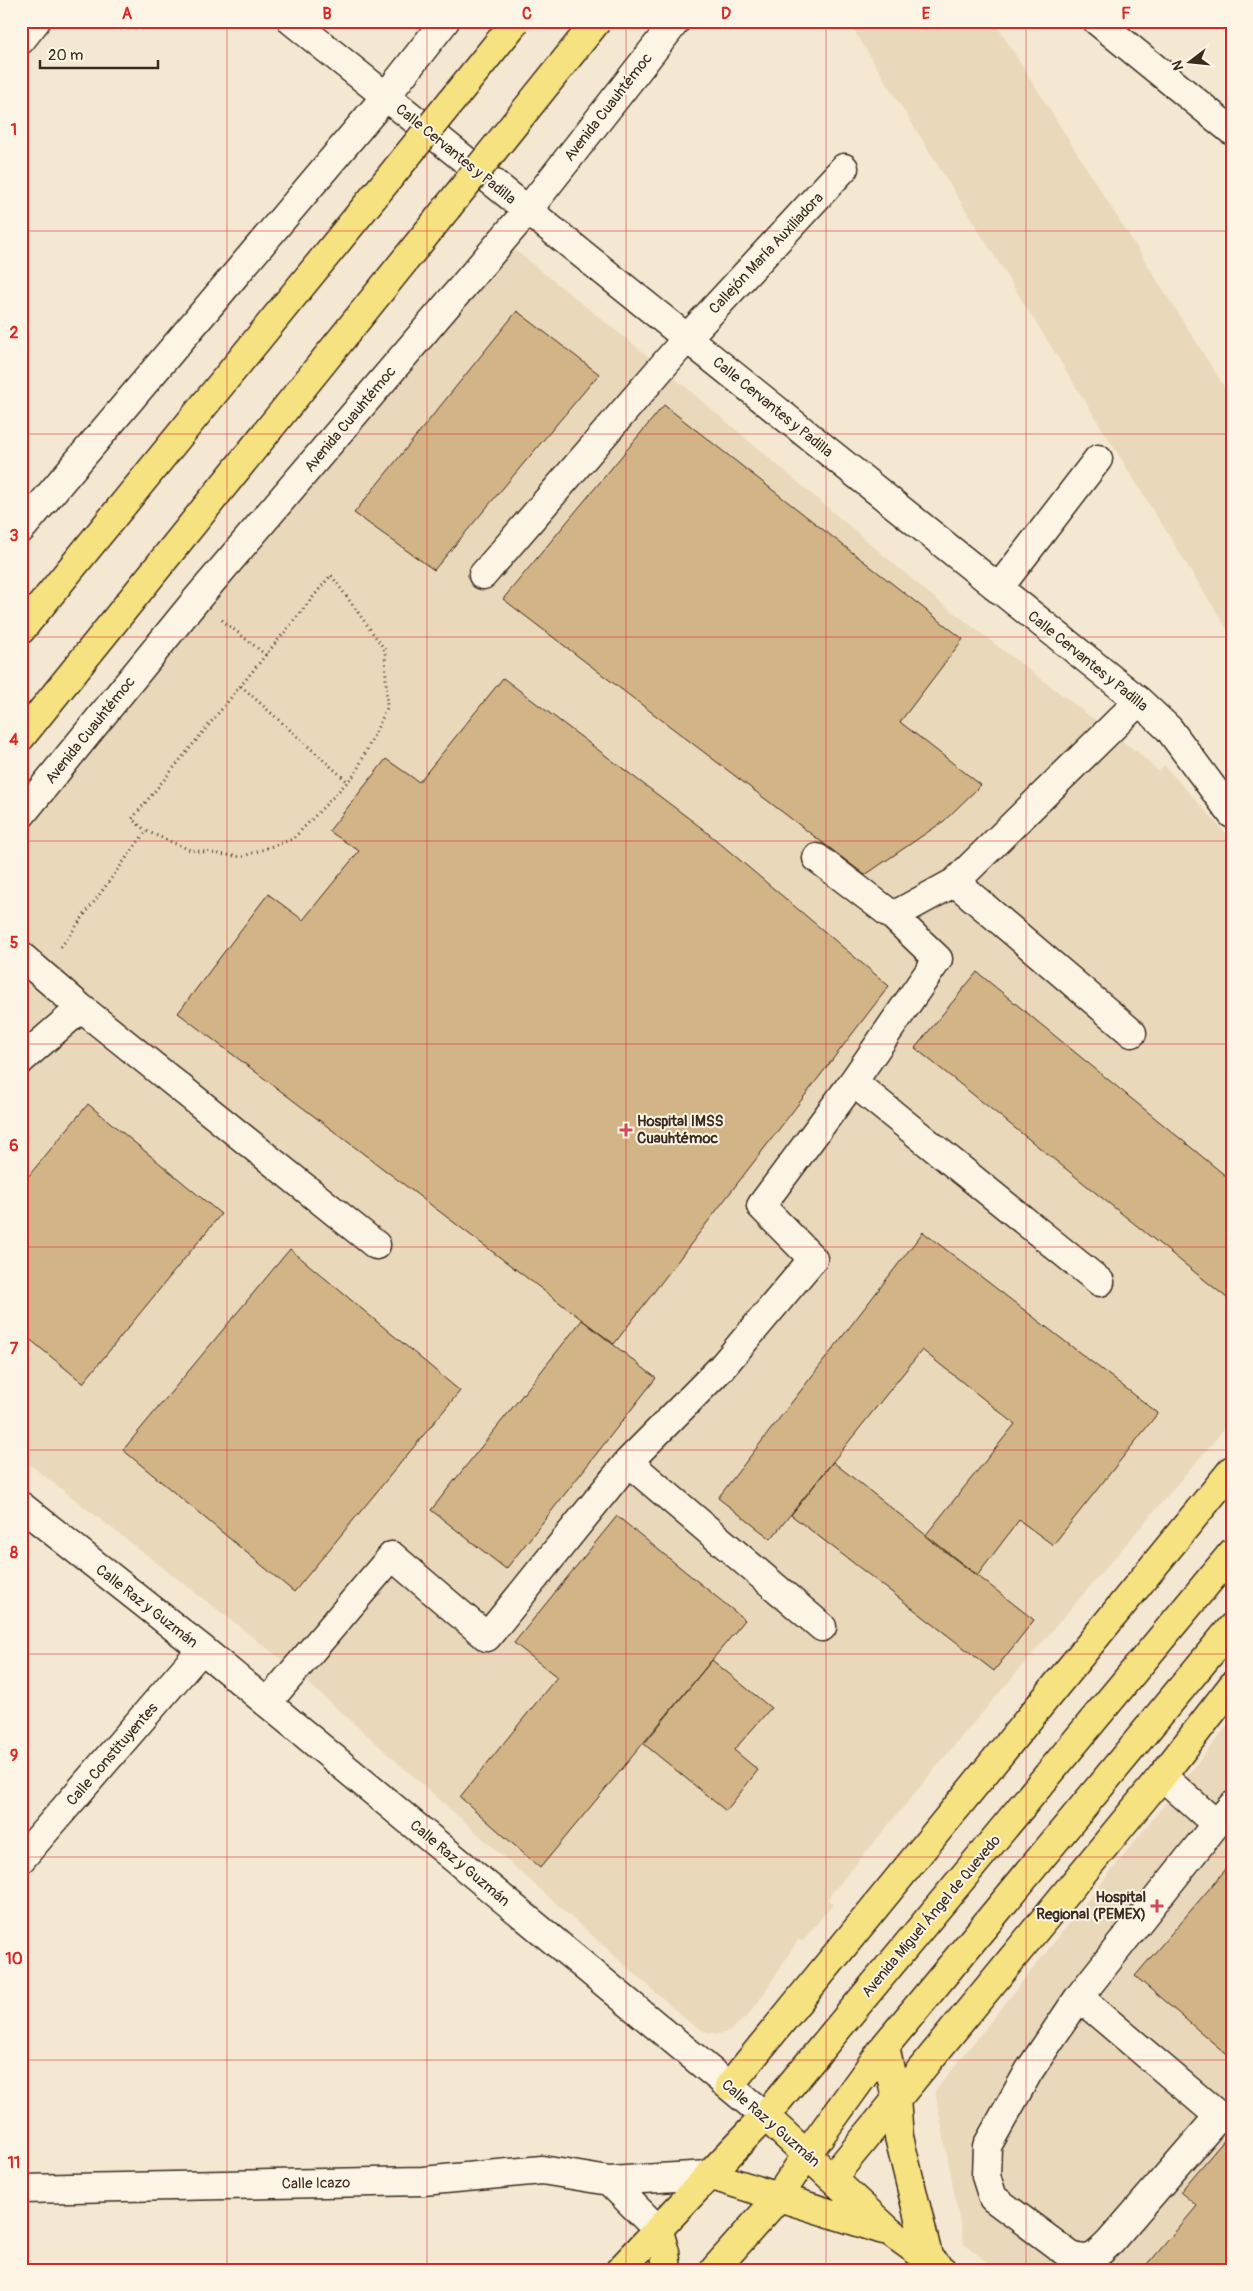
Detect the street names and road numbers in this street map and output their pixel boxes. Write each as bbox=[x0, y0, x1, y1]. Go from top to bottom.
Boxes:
street label: Avenida Cuauhtémoc bbox=[560, 49, 657, 165]
street label: Calle Cervantes y Padilla bbox=[392, 100, 520, 209]
street label: Callejón María Auxiliadora bbox=[705, 189, 828, 318]
street label: Calle Cervantes y Padilla bbox=[709, 353, 837, 462]
street label: Avenida Cuauhtémoc bbox=[301, 362, 400, 476]
street label: Calle Cervantes y Padilla bbox=[1024, 607, 1152, 716]
street label: Avenida Cuauhtémoc bbox=[41, 673, 140, 788]
street label: Calle Raz y Guzmán bbox=[92, 1561, 202, 1652]
street label: Calle Constituyentes bbox=[62, 1699, 162, 1810]
street label: Calle Raz y Guzmán bbox=[406, 1816, 513, 1911]
street label: Avenida Miguel Ángel de Quevedo bbox=[858, 1831, 1005, 2001]
street label: Calle Raz y Guzmán bbox=[717, 2075, 824, 2171]
street label: Calle Icazo bbox=[282, 2173, 350, 2194]

